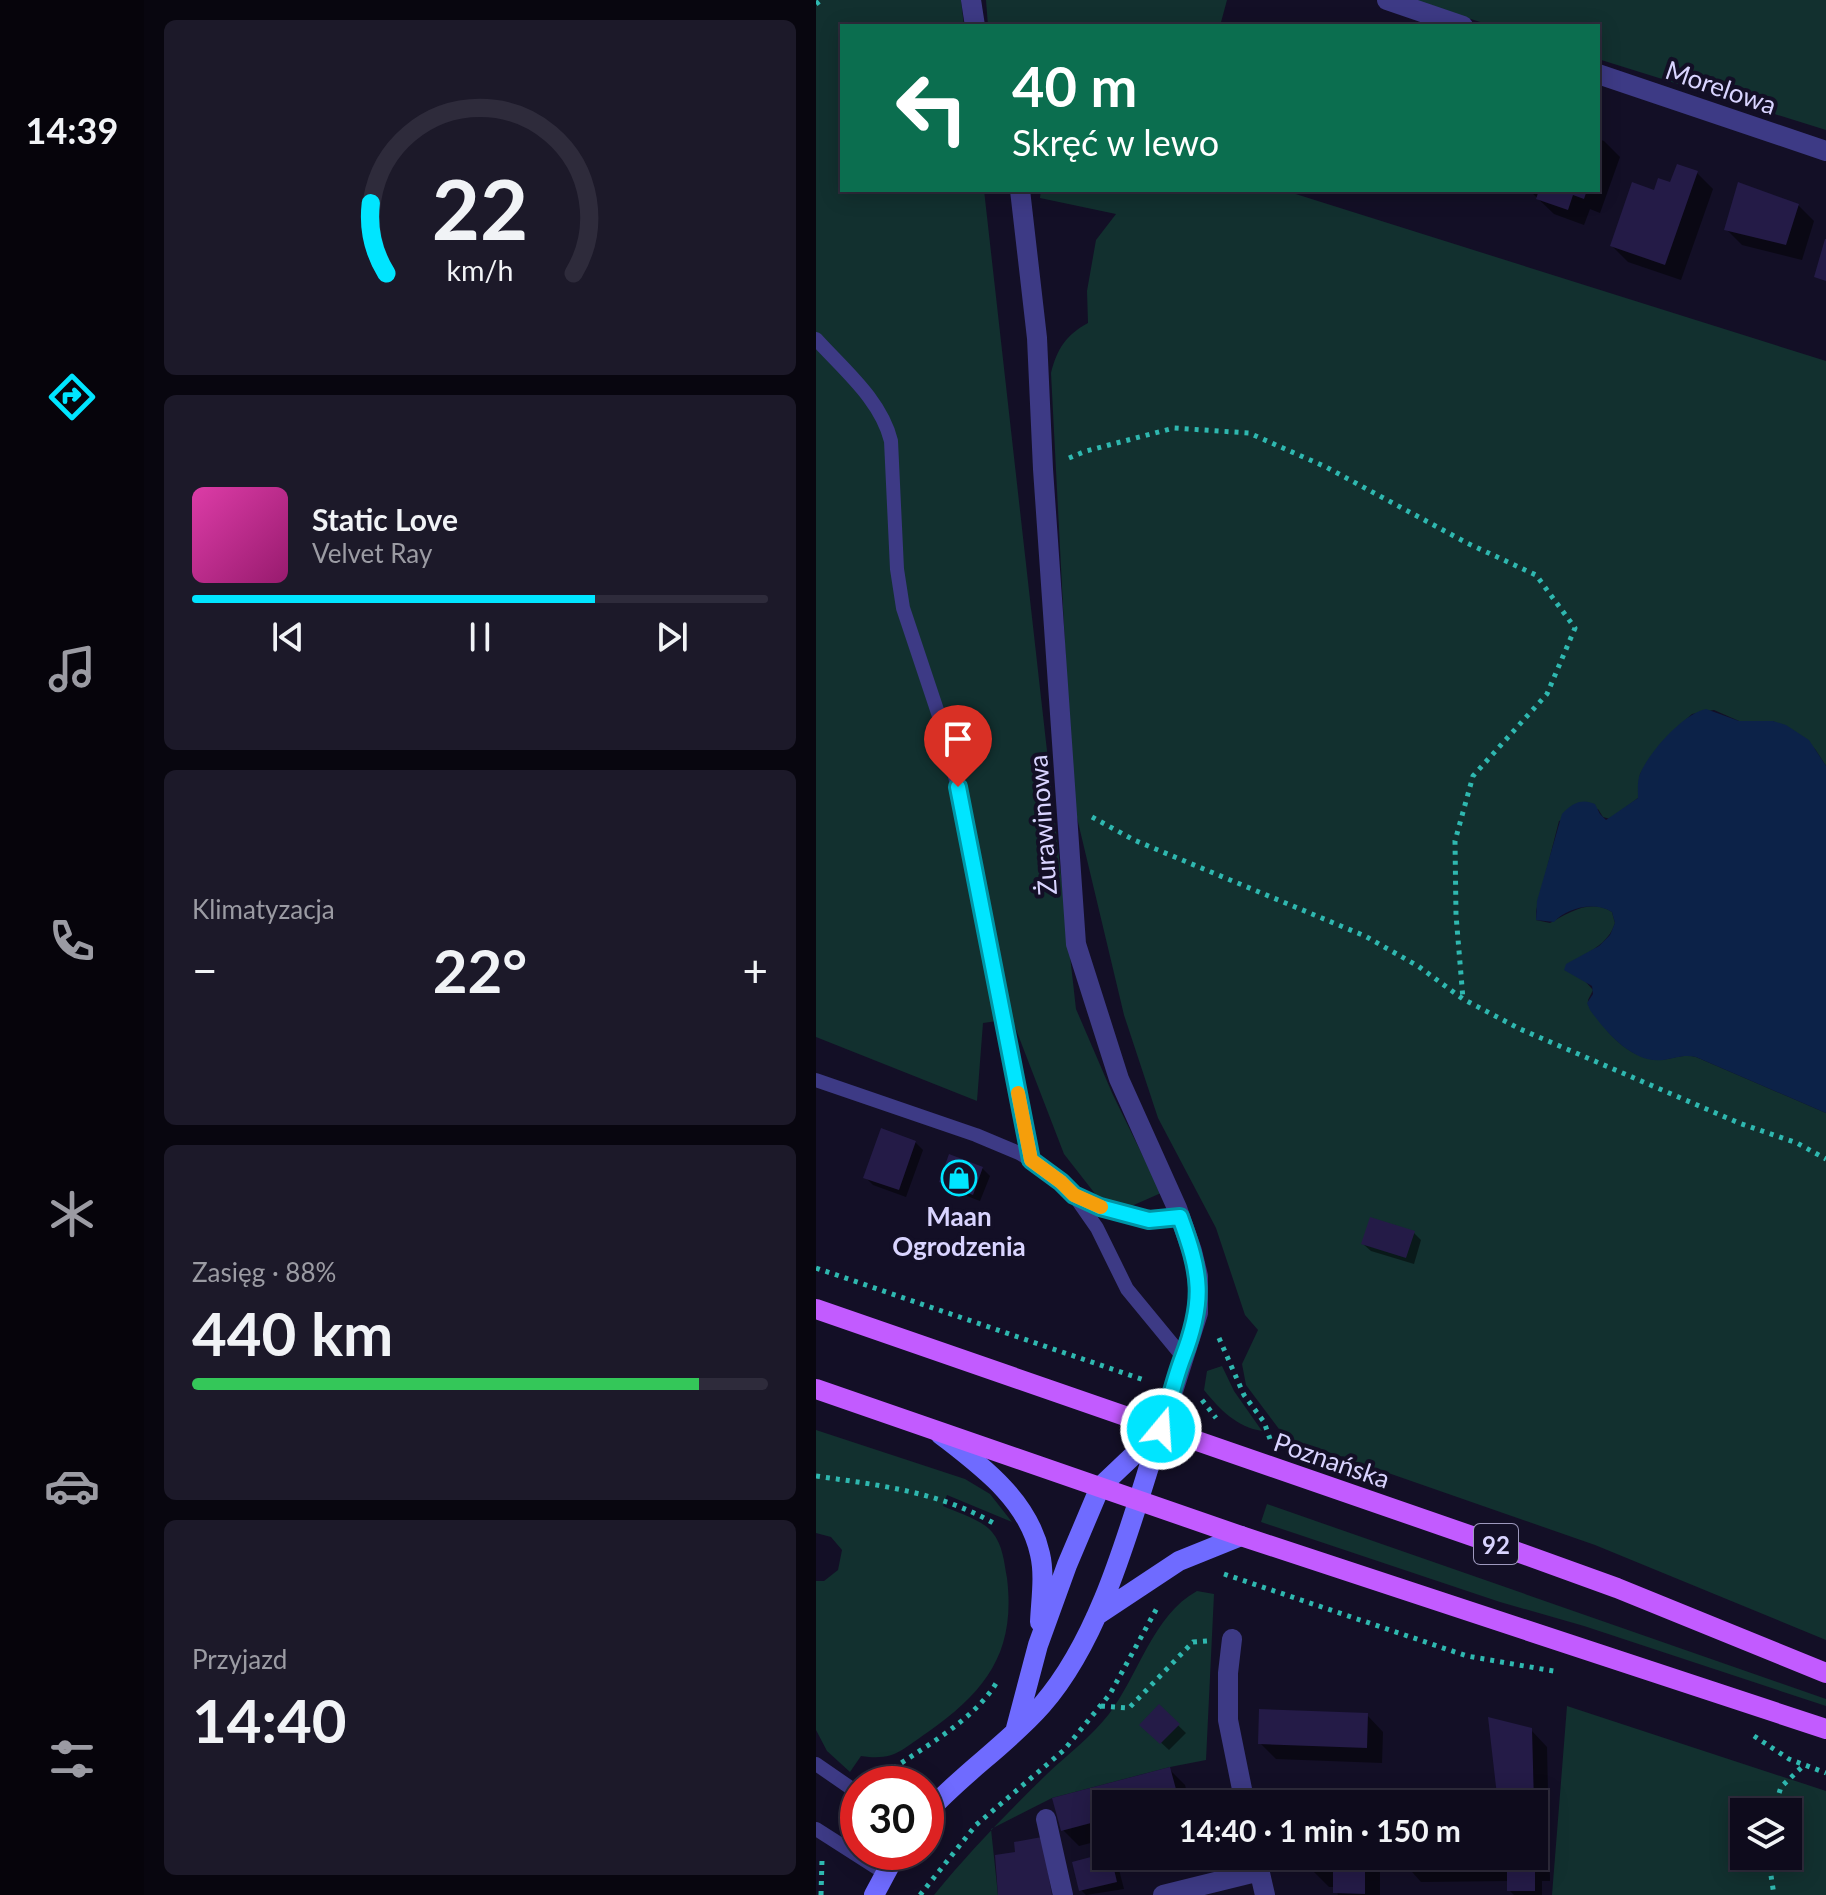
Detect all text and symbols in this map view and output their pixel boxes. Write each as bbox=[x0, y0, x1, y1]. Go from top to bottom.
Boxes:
text: 40 m bbox=[1012, 52, 1137, 119]
street label: Morelowa bbox=[1661, 53, 1781, 121]
icon: left bbox=[880, 56, 984, 160]
text: 14:39 bbox=[26, 108, 118, 152]
text: Skręć w lewo bbox=[1012, 120, 1219, 164]
text: 22 bbox=[432, 157, 528, 257]
text: km/h bbox=[447, 253, 513, 287]
icon: directions bbox=[44, 369, 100, 425]
text: Static Love bbox=[312, 501, 458, 537]
text: Velvet Ray bbox=[312, 537, 432, 569]
icon: previous bbox=[266, 615, 310, 659]
icon: pause bbox=[458, 615, 502, 659]
icon: next bbox=[650, 615, 694, 659]
icon: music bbox=[44, 641, 100, 697]
pin bbox=[924, 705, 992, 787]
icon: arrive bbox=[936, 717, 980, 761]
street label: Żurawinowa bbox=[1021, 754, 1063, 896]
text: Klimatyzacja bbox=[192, 893, 335, 925]
icon: phone bbox=[44, 913, 100, 969]
text: 22° bbox=[433, 934, 527, 1006]
text: − bbox=[192, 944, 218, 996]
text: + bbox=[742, 944, 768, 996]
shop icon: Maan Ogrodzenia bbox=[940, 1159, 978, 1197]
icon: climate bbox=[44, 1186, 100, 1242]
place label: Maan Ogrodzenia bbox=[892, 1200, 1026, 1262]
text: Zasięg · 88% bbox=[192, 1256, 336, 1288]
text: 440 km bbox=[192, 1297, 393, 1369]
position arrow bbox=[1119, 1387, 1203, 1471]
street label: Poznańska bbox=[1270, 1425, 1394, 1495]
icon: car bbox=[44, 1458, 100, 1514]
road number: 92 bbox=[1474, 1524, 1518, 1564]
text: Przyjazd bbox=[192, 1643, 287, 1675]
text: 14:40 bbox=[192, 1684, 347, 1756]
icon: filters bbox=[44, 1731, 100, 1787]
speed limit sign: 30 bbox=[840, 1766, 944, 1870]
map controls bbox=[1730, 1798, 1802, 1870]
button: layers bbox=[1730, 1798, 1802, 1870]
text: 14:40 · 1 min · 150 m bbox=[1179, 1812, 1461, 1848]

